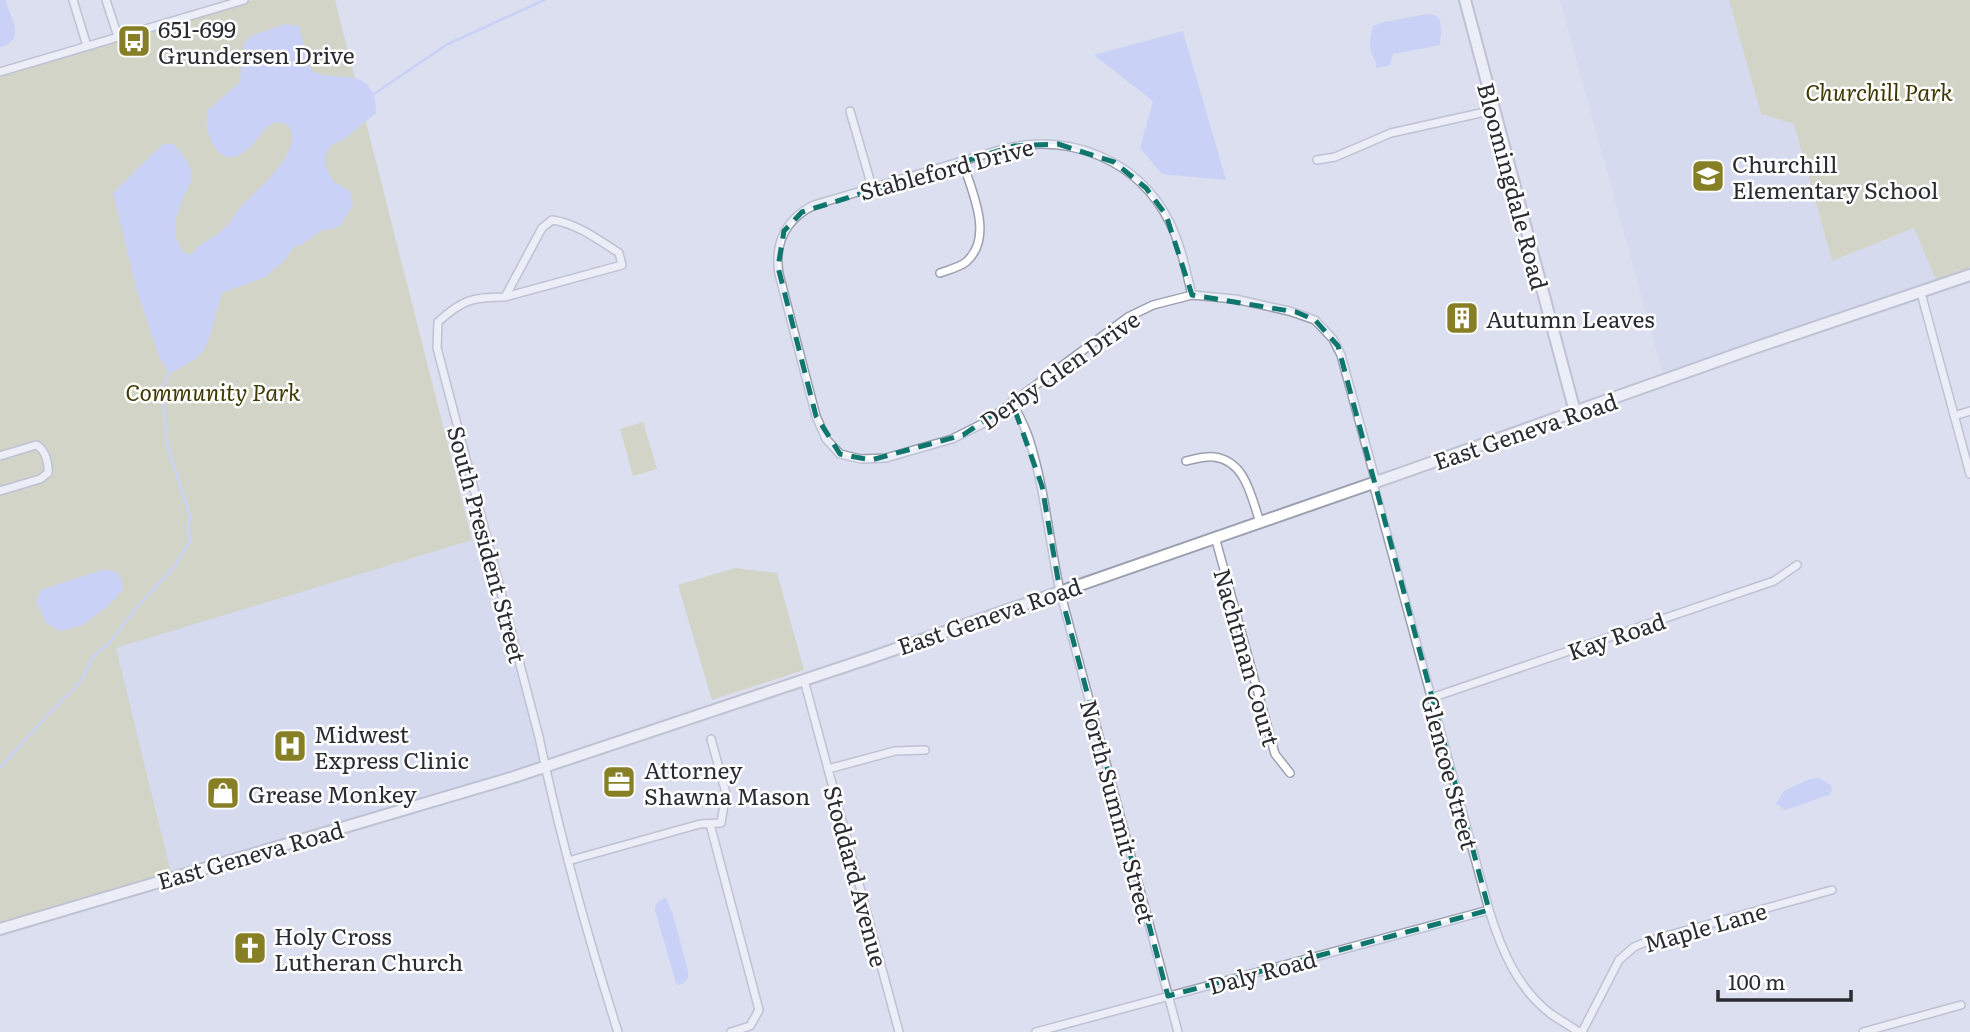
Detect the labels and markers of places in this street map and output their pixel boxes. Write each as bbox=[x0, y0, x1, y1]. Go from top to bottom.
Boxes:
place label: 651-699 Grundersen Drive bbox=[158, 11, 355, 71]
bus stop icon: 651-699 Grundersen Drive bbox=[115, 22, 153, 60]
place label: Churchill Elementary School bbox=[1732, 146, 1939, 206]
school or university icon: Churchill Elementary School bbox=[1689, 157, 1727, 195]
building icon: Autumn Leaves bbox=[1443, 299, 1481, 337]
place label: Autumn Leaves bbox=[1486, 301, 1655, 335]
place label: Midwest Express Clinic bbox=[314, 716, 469, 776]
hospital icon: Midwest Express Clinic bbox=[271, 727, 309, 765]
place label: Attorney Shawna Mason bbox=[644, 752, 810, 812]
office icon: Attorney Shawna Mason bbox=[600, 763, 638, 801]
shop icon: Grease Monkey bbox=[204, 774, 242, 812]
place label: Grease Monkey bbox=[248, 776, 417, 810]
place label: Holy Cross Lutheran Church bbox=[274, 918, 463, 978]
church icon: Holy Cross Lutheran Church bbox=[231, 929, 269, 967]

